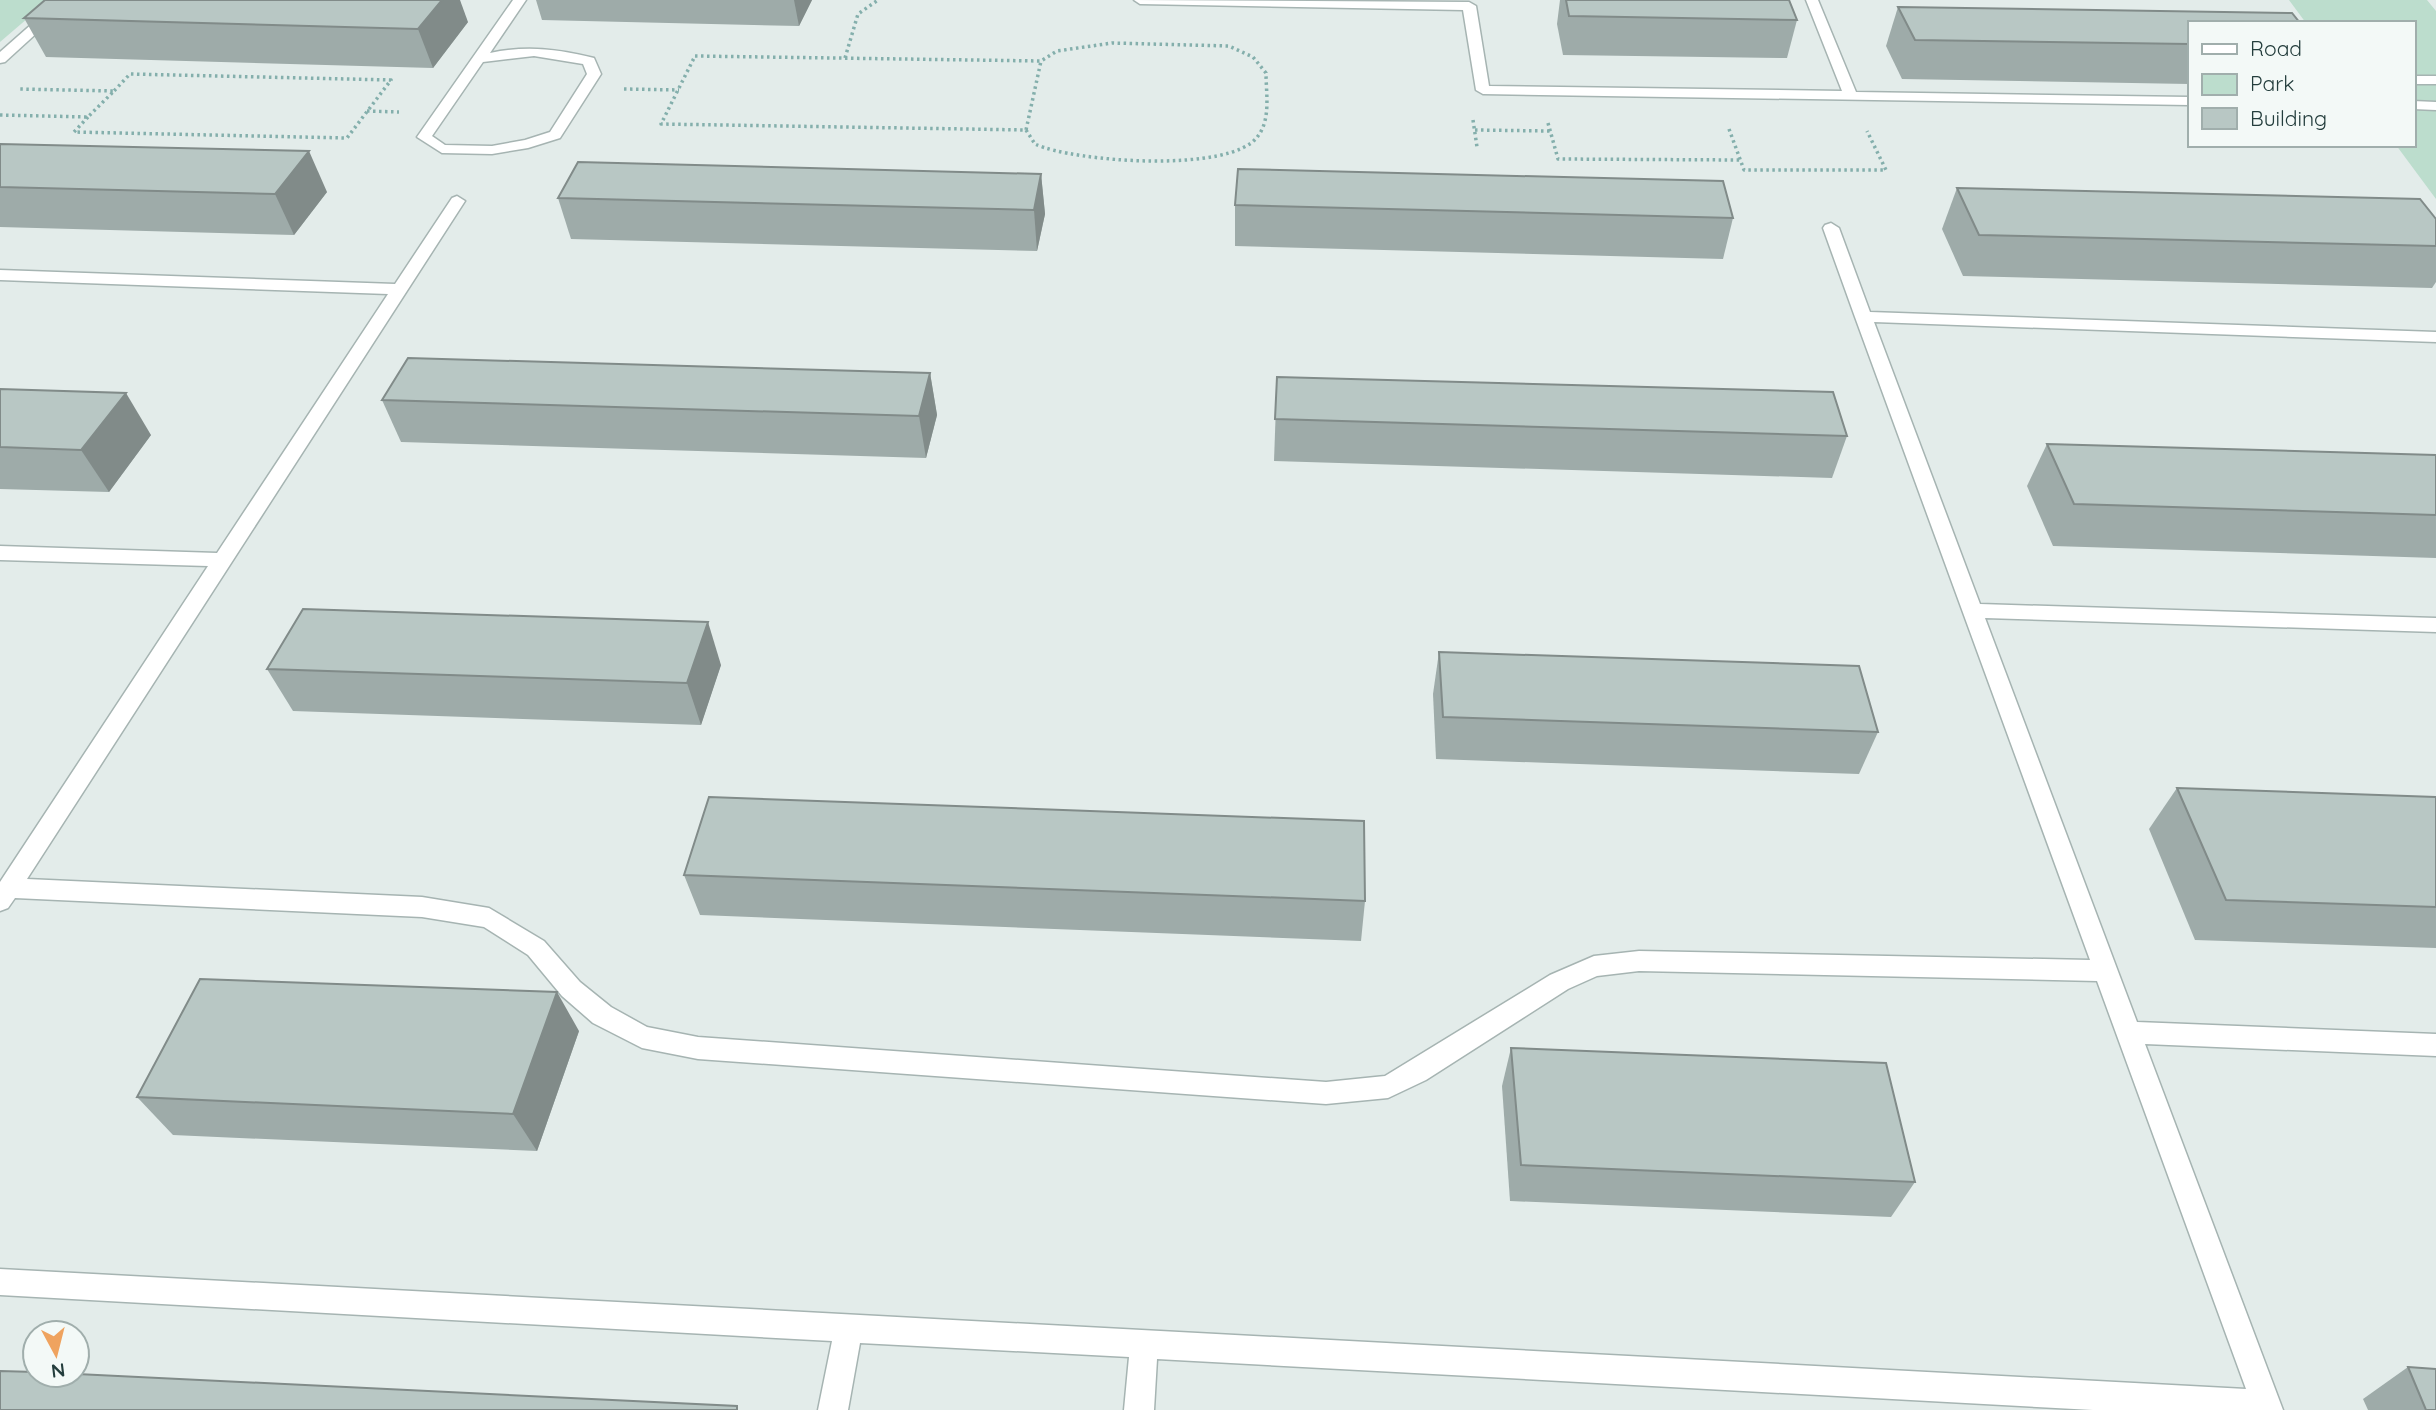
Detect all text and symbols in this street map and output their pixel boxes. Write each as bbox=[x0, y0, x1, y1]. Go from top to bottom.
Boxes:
legend bbox=[2188, 21, 2415, 147]
text: Road bbox=[2250, 35, 2302, 61]
text: Park bbox=[2250, 70, 2294, 96]
text: Building bbox=[2250, 105, 2327, 131]
north arrow bbox=[21, 1319, 91, 1389]
text: N bbox=[50, 1358, 66, 1384]

